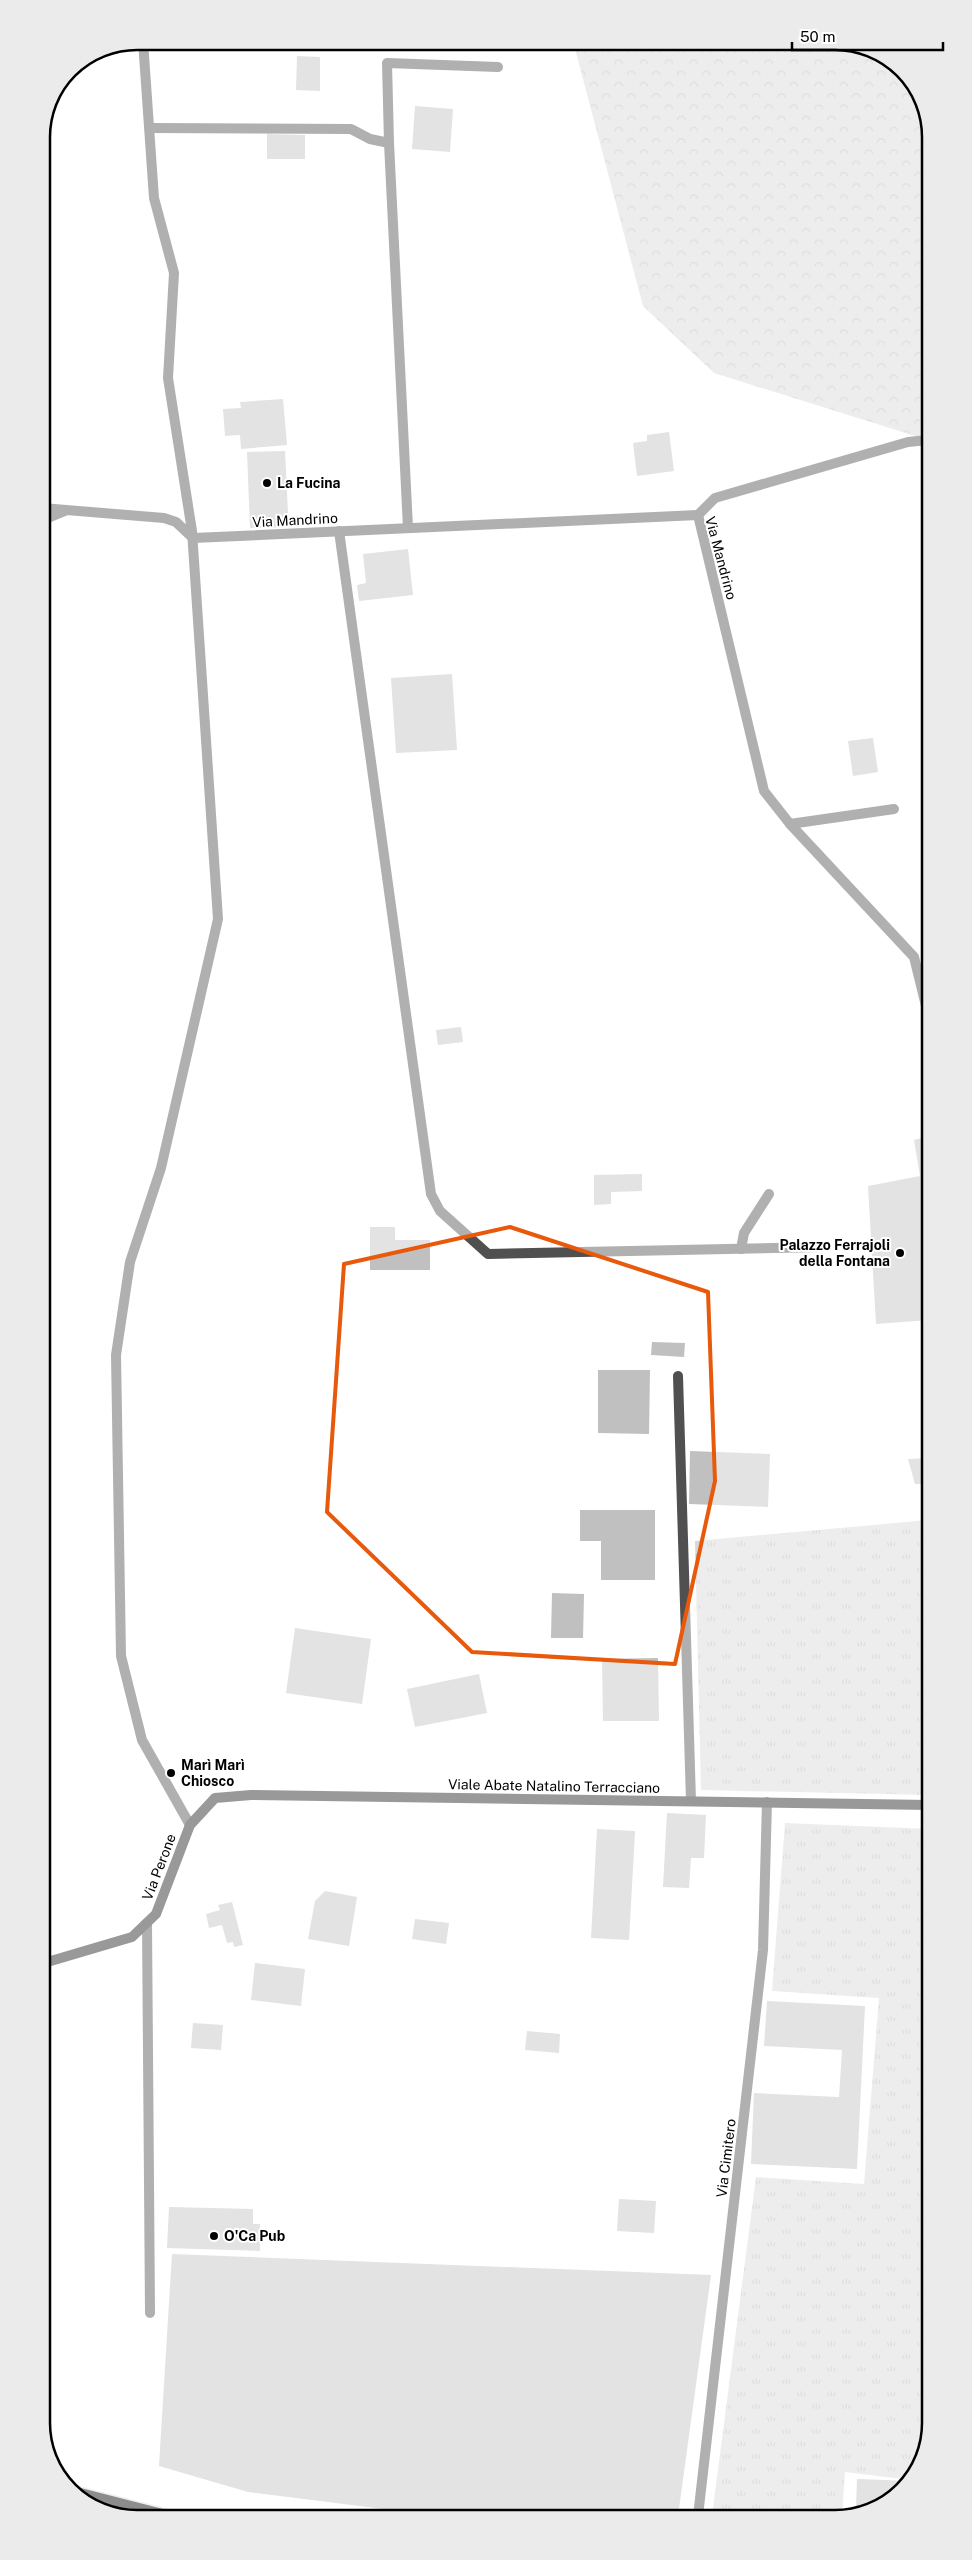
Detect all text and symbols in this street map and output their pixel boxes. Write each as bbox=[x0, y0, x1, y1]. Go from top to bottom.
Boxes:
scale bar bbox=[792, 20, 943, 52]
text: 50 m bbox=[800, 28, 835, 45]
place label: La Fucina bbox=[277, 475, 340, 491]
marker: La Fucina bbox=[261, 477, 273, 489]
street label: Via Mandrino bbox=[252, 510, 338, 530]
street label: Via Mandrino bbox=[702, 515, 740, 602]
place label: Palazzo Ferrajoli della Fontana bbox=[779, 1237, 890, 1269]
marker: Palazzo Ferrajoli della Fontana bbox=[894, 1247, 906, 1259]
place label: Marì Marì Chiosco bbox=[181, 1757, 245, 1789]
marker: Marì Marì Chiosco bbox=[165, 1767, 177, 1779]
street label: Viale Abate Natalino Terracciano bbox=[448, 1776, 660, 1796]
street label: Via Perone bbox=[139, 1831, 179, 1903]
street label: Via Cimitero bbox=[713, 2118, 739, 2198]
place label: O'Ca Pub bbox=[224, 2228, 285, 2244]
marker: O'Ca Pub bbox=[208, 2230, 220, 2242]

